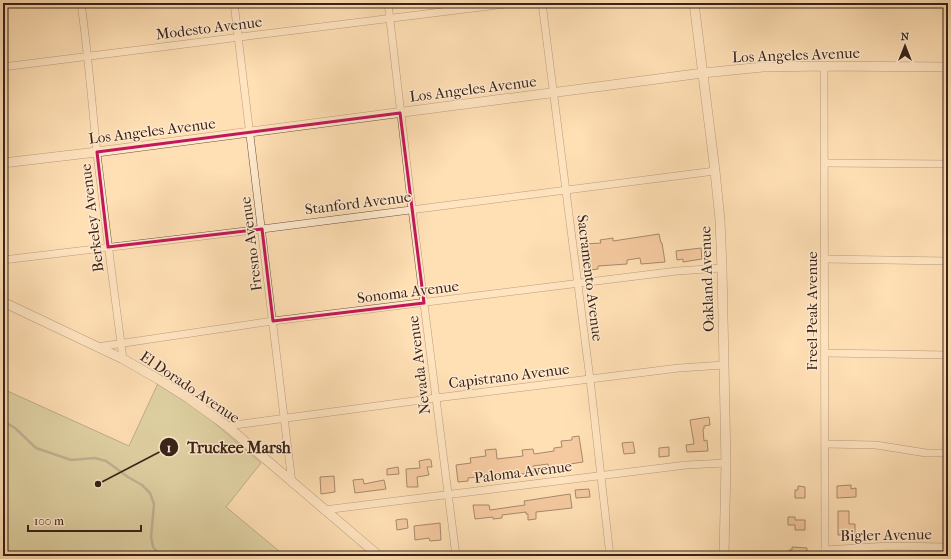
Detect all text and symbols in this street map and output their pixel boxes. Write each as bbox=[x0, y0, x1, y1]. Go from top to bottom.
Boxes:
street label: Modesto Avenue bbox=[155, 12, 264, 43]
north arrow bbox=[885, 26, 925, 66]
text: N bbox=[901, 30, 910, 43]
street label: Los Angeles Avenue bbox=[732, 44, 861, 66]
street label: Los Angeles Avenue bbox=[408, 72, 538, 106]
street label: Los Angeles Avenue bbox=[87, 114, 217, 148]
street label: Berkeley Avenue bbox=[76, 162, 108, 273]
street label: Stanford Avenue bbox=[304, 187, 413, 218]
street label: Fresno Avenue bbox=[236, 195, 266, 292]
street label: Sacramento Avenue bbox=[573, 214, 607, 343]
street label: Oakland Avenue bbox=[696, 225, 718, 332]
street label: Freel-Peak Avenue bbox=[803, 251, 821, 371]
street label: Sonoma Avenue bbox=[356, 277, 461, 307]
street label: Nevada Avenue bbox=[404, 314, 434, 415]
street label: El Dorado Avenue bbox=[137, 347, 244, 427]
street label: Capistrano Avenue bbox=[448, 360, 571, 392]
callout: Truckee Marsh bbox=[159, 433, 299, 461]
text: Truckee Marsh bbox=[186, 438, 292, 457]
text: 1 bbox=[167, 441, 171, 455]
street label: Paloma Avenue bbox=[473, 457, 574, 487]
scale bar bbox=[28, 507, 141, 533]
text: 100 m bbox=[34, 514, 64, 528]
street label: Bigler Avenue bbox=[840, 525, 933, 545]

